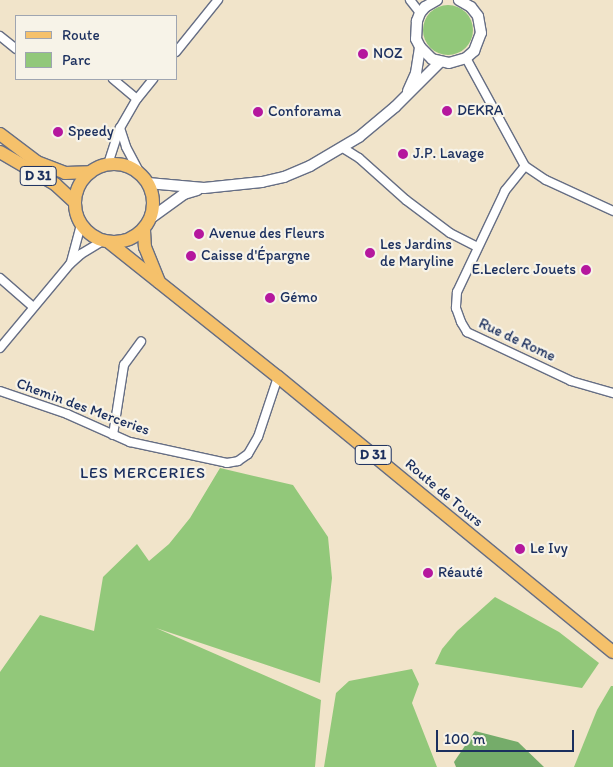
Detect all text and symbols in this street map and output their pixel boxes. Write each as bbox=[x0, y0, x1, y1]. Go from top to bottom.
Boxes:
legend bbox=[15, 15, 178, 80]
text: Route bbox=[62, 26, 100, 44]
place label: NOZ bbox=[373, 45, 403, 63]
marker: NOZ bbox=[357, 48, 369, 60]
text: Parc bbox=[62, 51, 91, 69]
place label: DEKRA bbox=[457, 102, 503, 120]
place label: Conforama bbox=[268, 103, 341, 121]
marker: DEKRA bbox=[441, 105, 453, 117]
marker: Conforama bbox=[252, 106, 264, 118]
place label: Speedy bbox=[68, 123, 114, 141]
marker: Speedy bbox=[52, 126, 64, 138]
place label: J.P. Lavage bbox=[413, 145, 484, 163]
marker: J.P. Lavage bbox=[397, 148, 409, 160]
road number: D 31 bbox=[19, 165, 57, 188]
place label: Avenue des Fleurs bbox=[209, 225, 324, 243]
marker: Avenue des Fleurs bbox=[193, 228, 205, 240]
place label: Les Jardins de Maryline bbox=[380, 235, 455, 270]
place label: Caisse d'Épargne bbox=[201, 247, 310, 265]
marker: Les Jardins de Maryline bbox=[364, 247, 376, 259]
marker: Caisse d'Épargne bbox=[185, 250, 197, 262]
place label: E.Leclerc Jouets bbox=[472, 261, 576, 279]
marker: E.Leclerc Jouets bbox=[580, 264, 592, 276]
place label: Gémo bbox=[280, 289, 318, 307]
marker: Gémo bbox=[264, 292, 276, 304]
street label: Rue de Rome bbox=[476, 314, 558, 366]
street label: Chemin des Merceries bbox=[14, 375, 152, 439]
road number: D 31 bbox=[354, 444, 392, 466]
street label: Route de Tours bbox=[402, 455, 486, 531]
district label: LES MERCERIES bbox=[78, 463, 208, 483]
place label: Le Ivy bbox=[530, 540, 568, 558]
marker: Le Ivy bbox=[514, 543, 526, 555]
place label: Réauté bbox=[438, 564, 483, 582]
marker: Réauté bbox=[422, 567, 434, 579]
scale bar bbox=[438, 720, 576, 752]
text: 100 m bbox=[444, 730, 485, 748]

